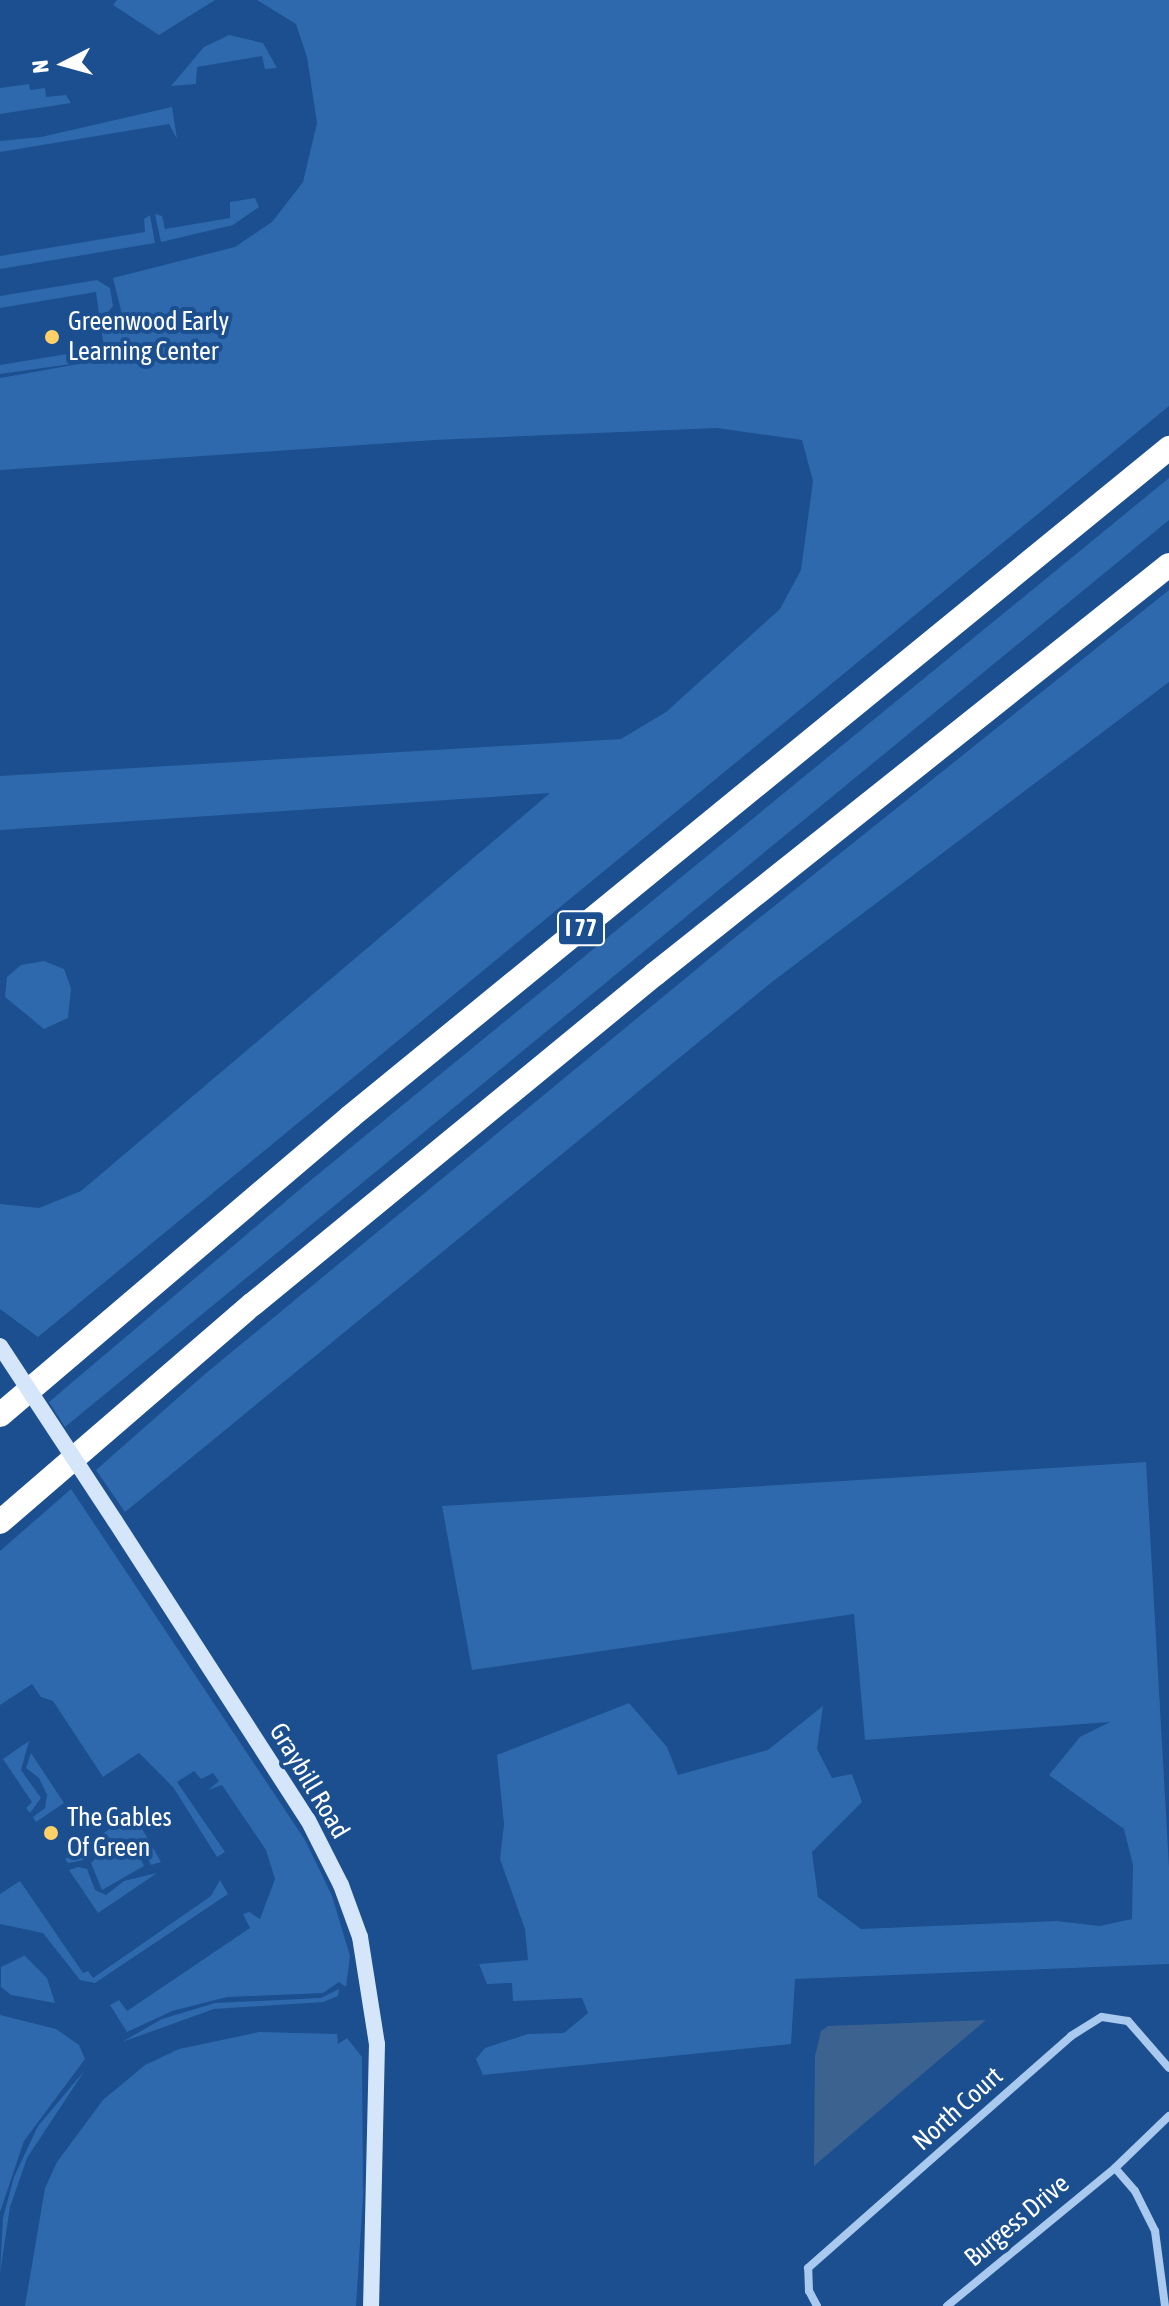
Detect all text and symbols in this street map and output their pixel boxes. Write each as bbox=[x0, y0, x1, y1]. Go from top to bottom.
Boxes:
north arrow bbox=[24, 24, 104, 104]
text: N bbox=[27, 59, 54, 74]
place label: Greenwood Early Learning Center bbox=[68, 306, 229, 368]
marker: Greenwood Early Learning Center bbox=[43, 328, 61, 346]
road number: I 77 bbox=[557, 908, 605, 948]
street label: Graybill Road bbox=[262, 1718, 356, 1844]
place label: The Gables Of Green bbox=[67, 1802, 172, 1864]
marker: The Gables Of Green bbox=[42, 1824, 60, 1842]
street label: North Court bbox=[907, 2061, 1009, 2157]
street label: Burgess Drive bbox=[958, 2168, 1076, 2274]

